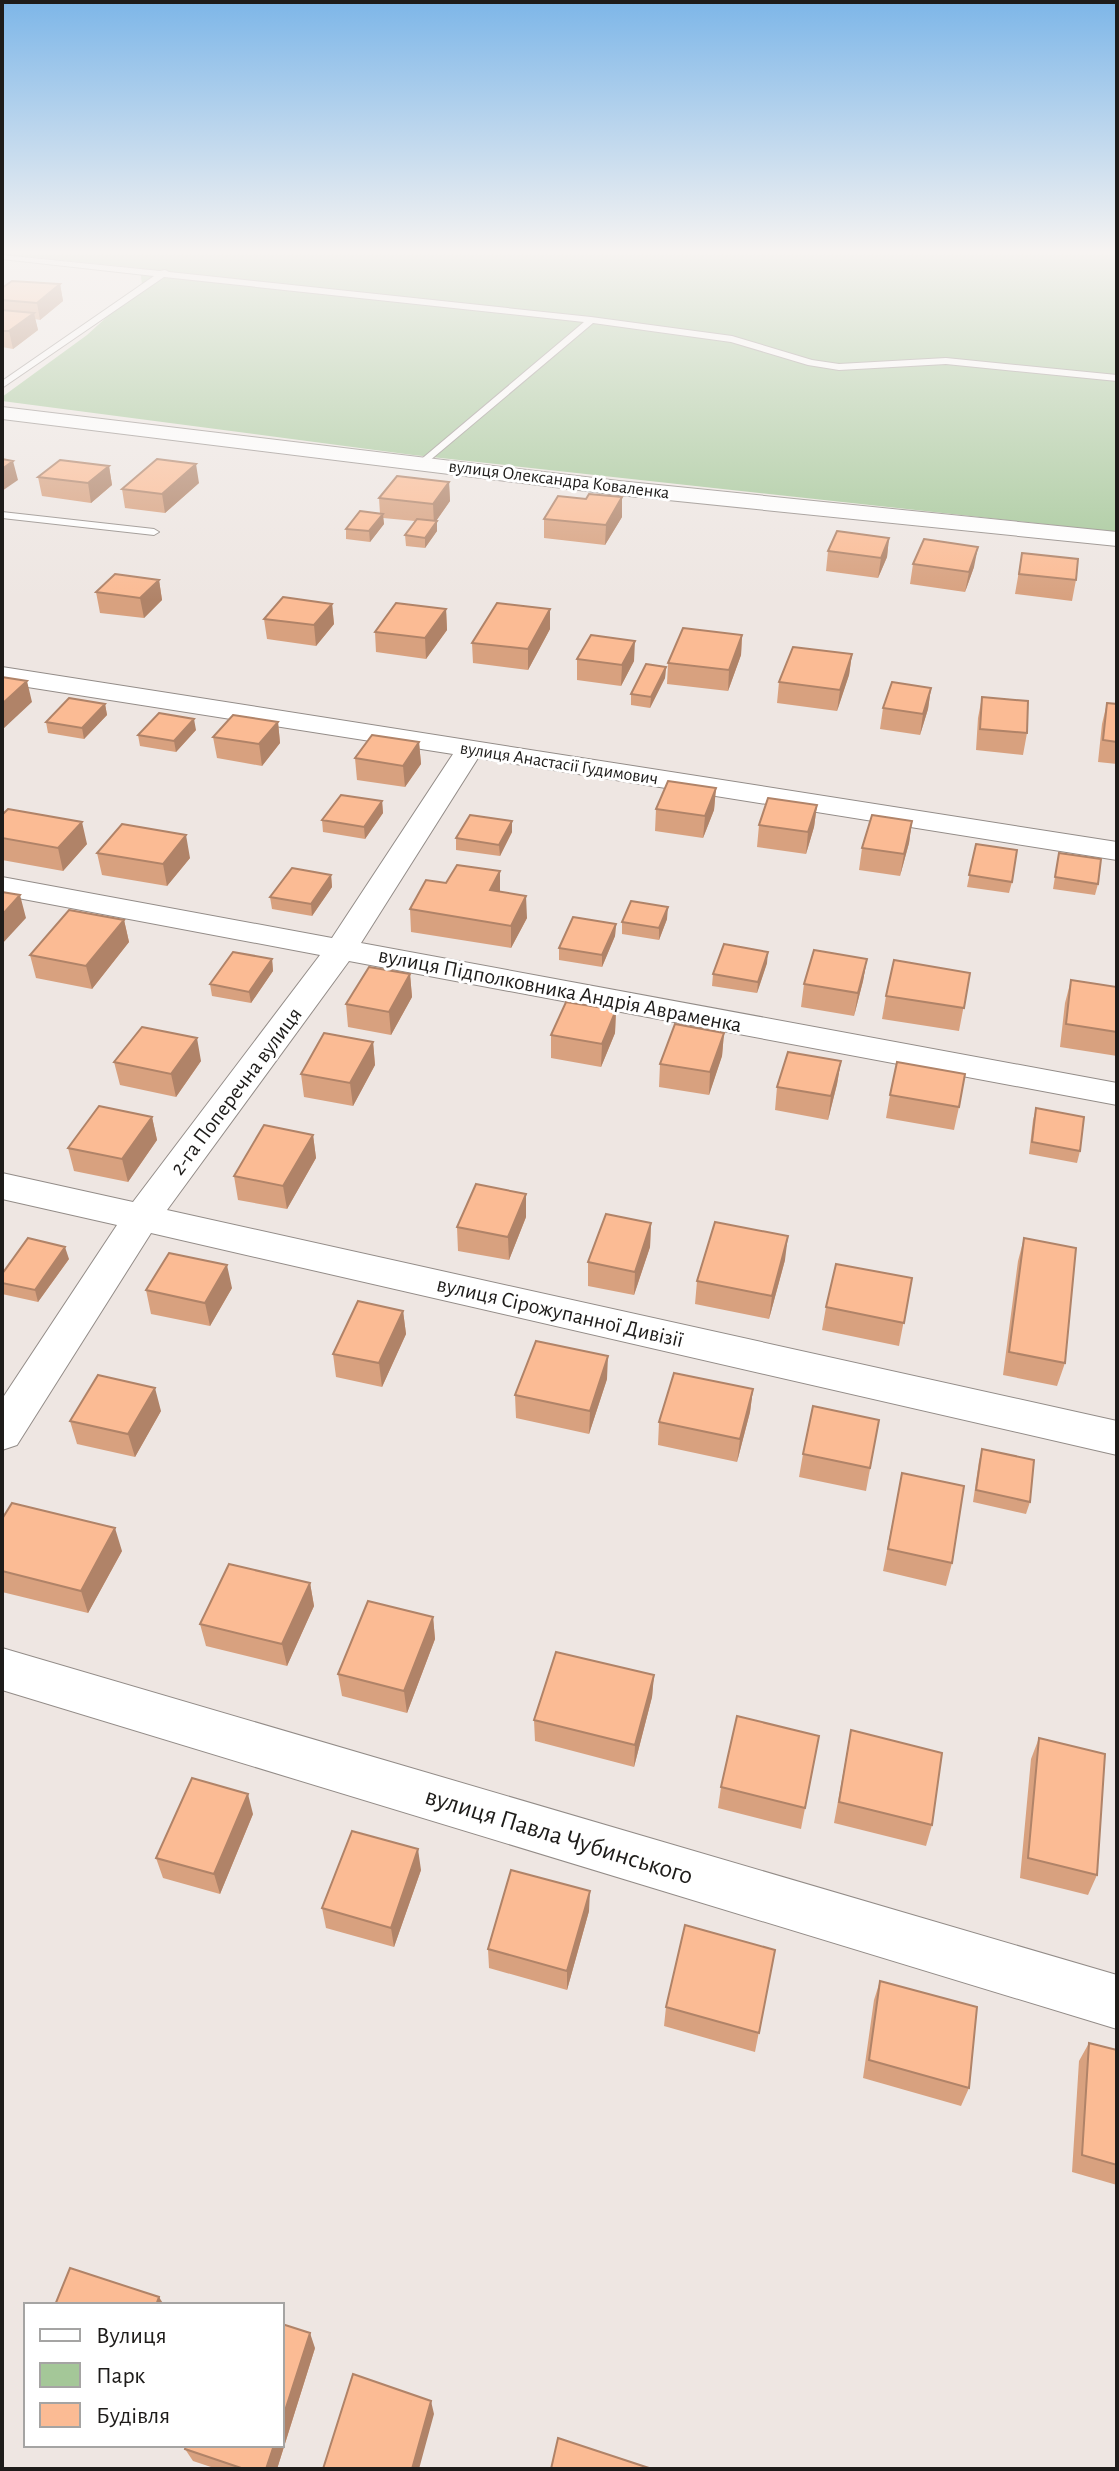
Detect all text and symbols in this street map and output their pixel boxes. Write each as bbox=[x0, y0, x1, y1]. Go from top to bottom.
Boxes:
street label: вулиця Олександра Коваленка bbox=[448, 458, 670, 502]
street label: вулиця Анастасії Гудимович bbox=[459, 739, 659, 789]
street label: вулиця Підполковника Андрія Авраменка bbox=[377, 944, 743, 1036]
street label: 2-га Поперечна вулиця bbox=[166, 1003, 306, 1179]
street label: вулиця Сірожупанної Дивізії bbox=[435, 1273, 685, 1351]
street label: вулиця Павла Чубинського bbox=[422, 1783, 696, 1889]
legend bbox=[24, 2303, 284, 2447]
text: Вулиця bbox=[96, 2324, 167, 2348]
text: Парк bbox=[96, 2364, 145, 2388]
text: Будівля bbox=[96, 2404, 170, 2428]

